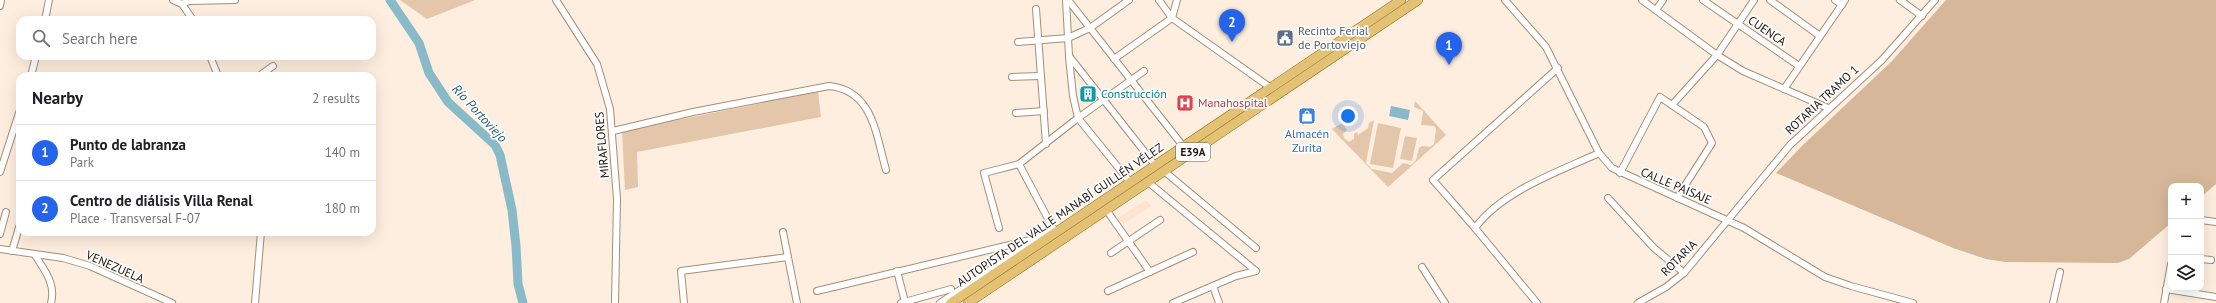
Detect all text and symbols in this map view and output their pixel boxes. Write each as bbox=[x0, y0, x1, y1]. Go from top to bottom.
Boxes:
pin: 2 bbox=[1219, 9, 1245, 42]
street label: CUENCA bbox=[1745, 12, 1789, 49]
search box bbox=[16, 16, 376, 60]
place label: Recinto Ferial de Portoviejo bbox=[1298, 23, 1369, 52]
icon: search bbox=[30, 27, 52, 49]
public building icon: Recinto Ferial de Portoviejo bbox=[1275, 28, 1295, 48]
text: Search here bbox=[62, 29, 138, 48]
pin: 1 bbox=[1436, 32, 1462, 65]
street label: ROTARIA TRAMO 1 bbox=[1782, 62, 1862, 138]
water label: Río Portoviejo bbox=[448, 81, 511, 146]
building icon: Construcción bbox=[1078, 84, 1098, 104]
place label: Construcción bbox=[1101, 86, 1167, 101]
text: Nearby bbox=[32, 87, 83, 109]
text: 2 results bbox=[312, 90, 360, 107]
hospital icon: Manahospital bbox=[1175, 93, 1195, 113]
place label: Manahospital bbox=[1198, 95, 1268, 110]
shop icon: Almacén Zurita bbox=[1297, 106, 1317, 126]
your location bbox=[1338, 106, 1358, 126]
street label: MIRAFLORES bbox=[591, 111, 612, 179]
place label: Almacén Zurita bbox=[1285, 126, 1329, 155]
text: Punto de labranza bbox=[70, 135, 186, 154]
street label: AUTOPISTA DEL VALLE MANABÍ GUILLÉN VÉLEZ bbox=[954, 139, 1166, 289]
road number: E39A bbox=[1176, 143, 1210, 161]
text: 1 bbox=[41, 144, 49, 161]
text: 140 m bbox=[325, 144, 360, 161]
text: Park bbox=[70, 154, 94, 171]
street label: CALLE PAISAJE bbox=[1639, 164, 1714, 207]
map controls bbox=[2168, 183, 2204, 291]
button: + bbox=[2168, 183, 2204, 219]
text: Centro de diálisis Villa Renal bbox=[70, 191, 253, 210]
text: 2 bbox=[41, 200, 49, 217]
text: 180 m bbox=[325, 200, 360, 217]
text: Place · Transversal F-07 bbox=[70, 210, 201, 227]
button: − bbox=[2168, 219, 2204, 255]
street label: ROTARIA bbox=[1658, 237, 1700, 279]
street label: VENEZUELA bbox=[83, 247, 147, 286]
button: layers bbox=[2168, 255, 2204, 291]

